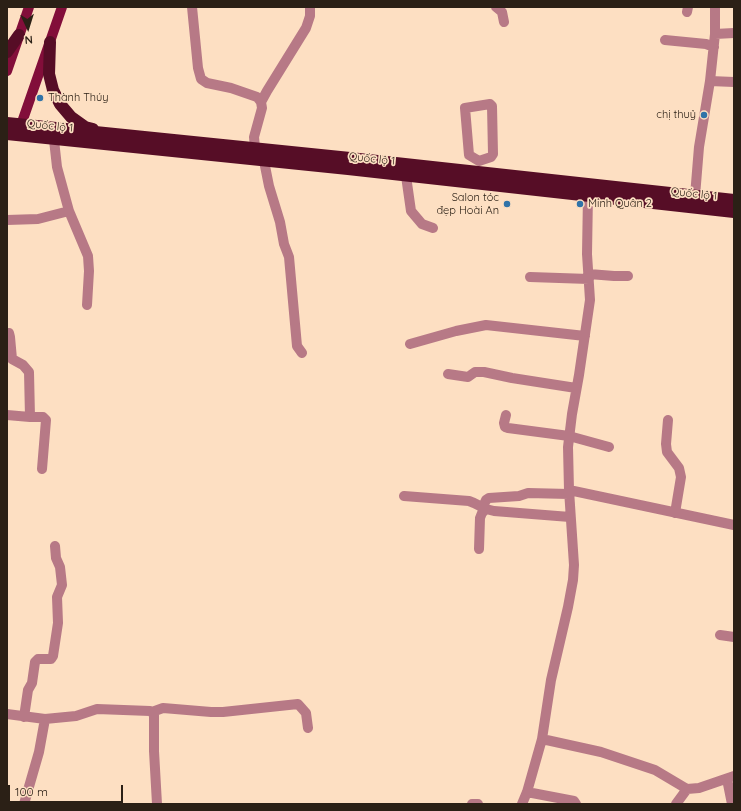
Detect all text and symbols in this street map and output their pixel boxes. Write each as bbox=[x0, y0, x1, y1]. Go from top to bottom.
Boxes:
north arrow bbox=[8, 8, 48, 48]
text: N bbox=[24, 33, 33, 47]
place label: Thành Thúy bbox=[48, 91, 109, 105]
marker: Thành Thúy bbox=[35, 93, 45, 103]
place label: chị thuỷ bbox=[656, 108, 696, 122]
marker: chị thuỷ bbox=[699, 110, 709, 120]
street label: Quốc lộ 1 bbox=[26, 117, 74, 135]
street label: Quốc lộ 1 bbox=[348, 150, 396, 168]
street label: Quốc lộ 1 bbox=[670, 185, 718, 203]
place label: Salon tóc đẹp Hoài An bbox=[436, 191, 499, 217]
place label: Minh Quân 2 bbox=[588, 197, 652, 211]
marker: Salon tóc đẹp Hoài An bbox=[502, 199, 512, 209]
marker: Minh Quân 2 bbox=[575, 199, 585, 209]
scale bar bbox=[10, 777, 125, 803]
text: 100 m bbox=[15, 784, 48, 799]

